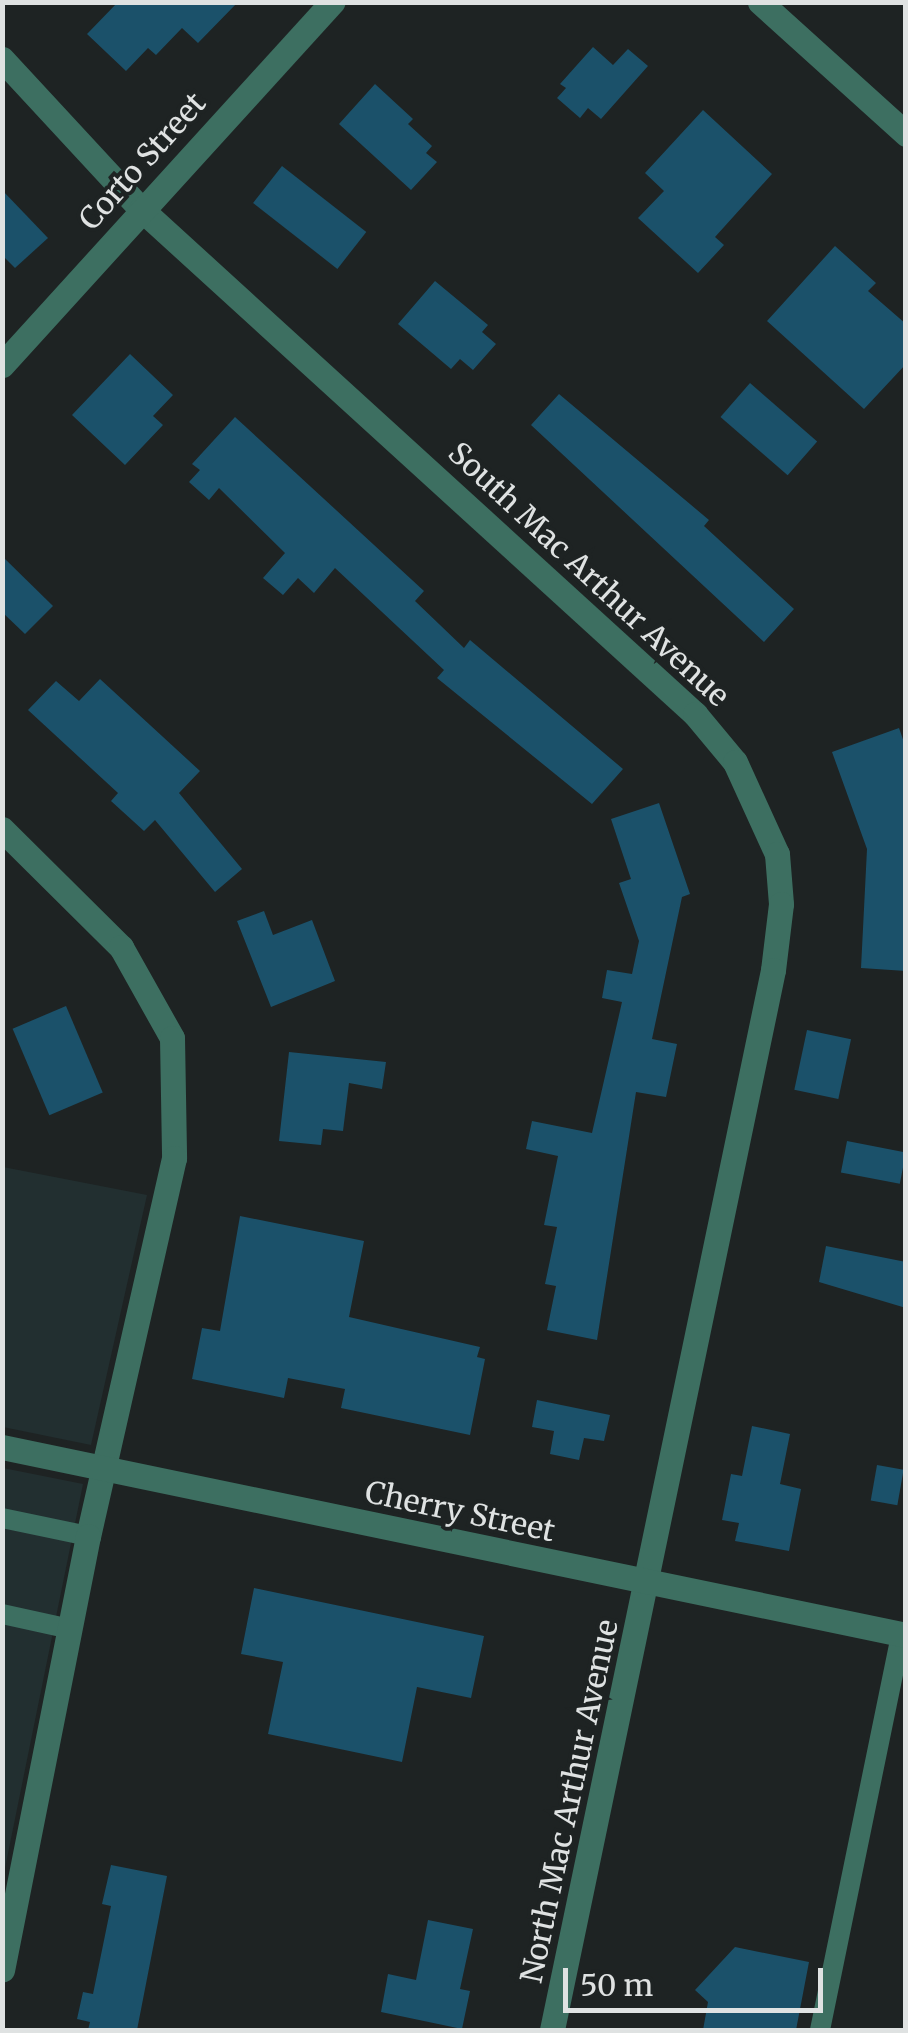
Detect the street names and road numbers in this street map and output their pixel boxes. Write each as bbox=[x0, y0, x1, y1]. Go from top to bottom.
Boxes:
street label: Corto Street bbox=[71, 85, 213, 237]
street label: South Mac Arthur Avenue bbox=[441, 434, 737, 714]
street label: Cherry Street bbox=[362, 1473, 558, 1549]
street label: North Mac Arthur Avenue bbox=[513, 1616, 625, 1986]

